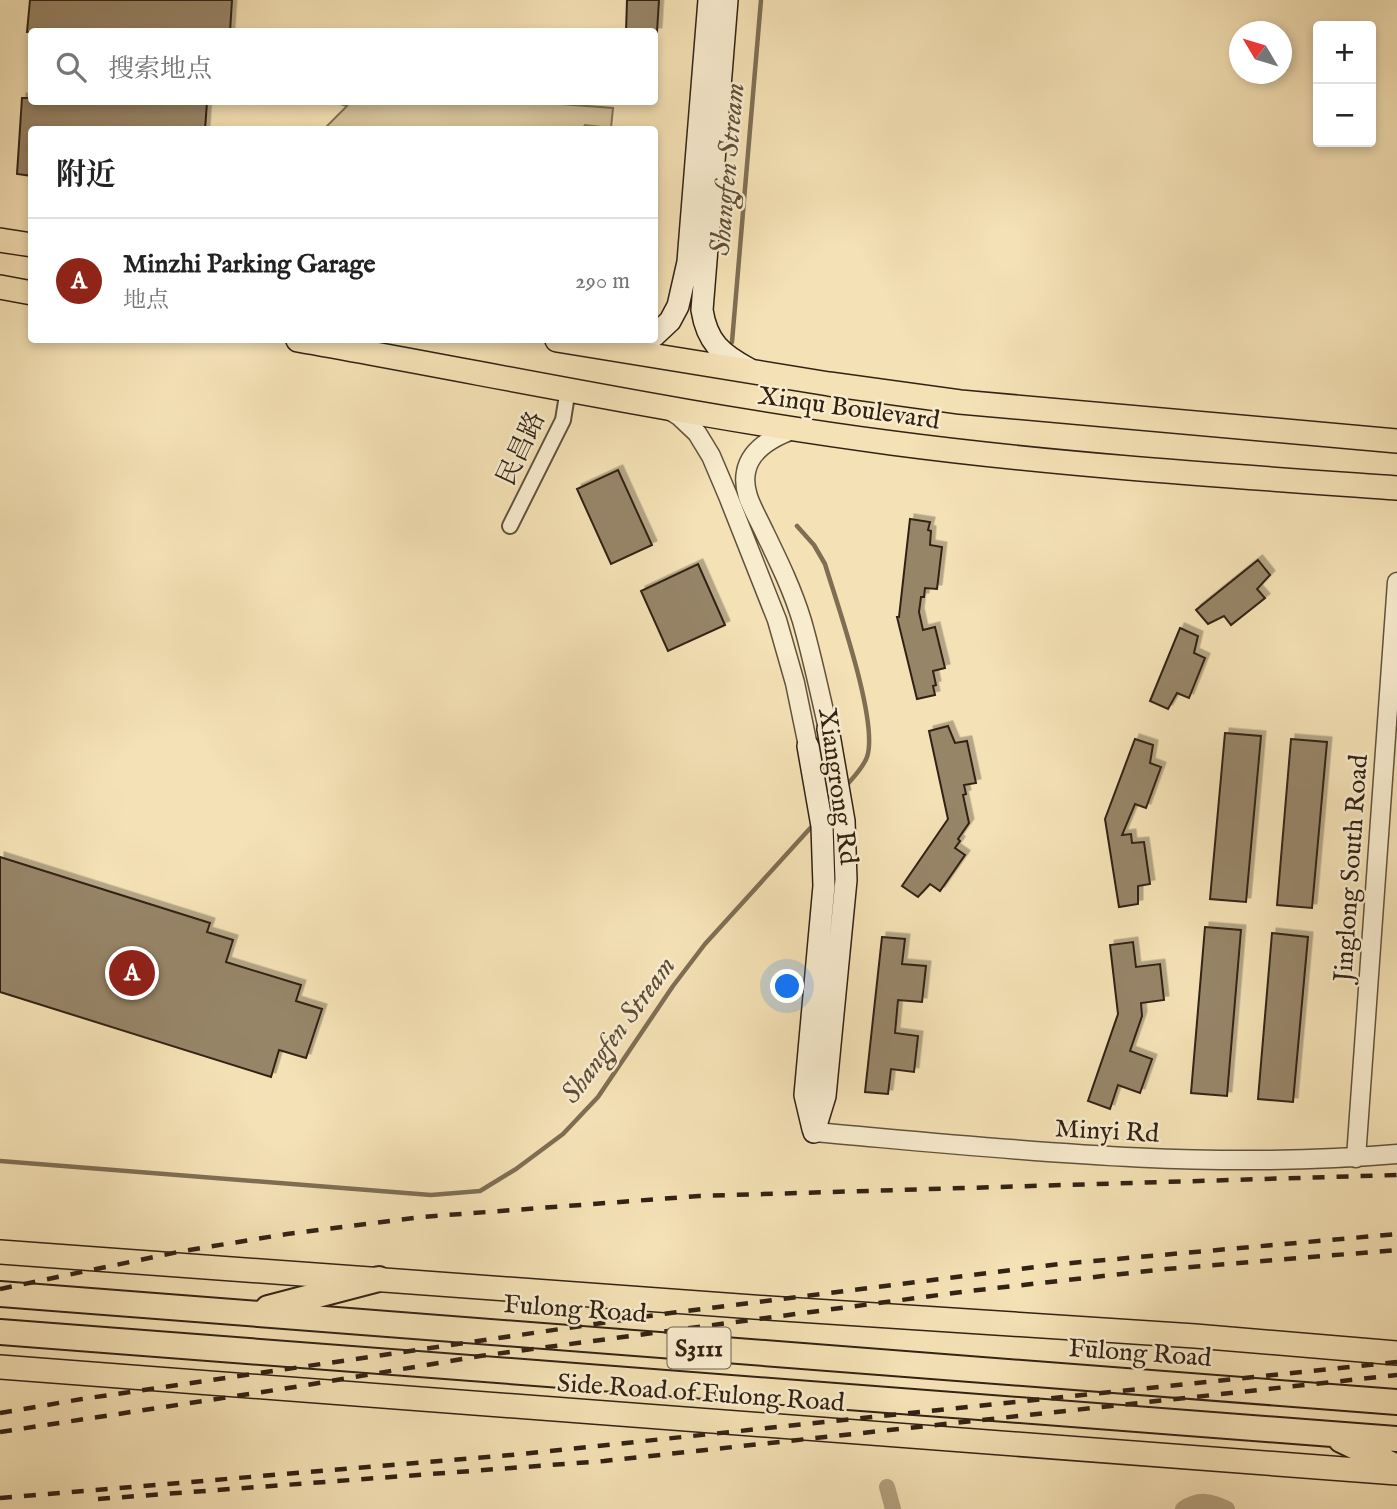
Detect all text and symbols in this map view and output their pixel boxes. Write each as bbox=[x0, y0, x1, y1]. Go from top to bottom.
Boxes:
north arrow bbox=[1229, 21, 1292, 84]
map controls bbox=[1313, 21, 1376, 147]
button: + bbox=[1313, 21, 1376, 84]
search box bbox=[28, 28, 658, 105]
icon: search bbox=[52, 48, 90, 86]
text: 搜索地点 bbox=[108, 53, 212, 86]
water label: Shangfen Stream bbox=[704, 81, 753, 257]
button: − bbox=[1313, 84, 1376, 147]
text: 附近 bbox=[56, 157, 116, 195]
text: Minzhi Parking Garage bbox=[123, 248, 376, 281]
text: A bbox=[71, 267, 87, 296]
text: 290 m bbox=[575, 267, 630, 296]
text: 地点 bbox=[123, 286, 169, 315]
street label: Xinqu Boulevard bbox=[756, 379, 942, 438]
street label: 民昌路 bbox=[490, 406, 553, 491]
street label: Xiangrong Rd bbox=[810, 706, 865, 867]
street label: Jinglong South Road bbox=[1327, 753, 1376, 986]
pin: A bbox=[109, 947, 155, 999]
water label: Shangfen Stream bbox=[554, 950, 684, 1111]
your location bbox=[770, 969, 804, 1003]
street label: Minyi Rd bbox=[1054, 1112, 1160, 1151]
street label: Fulong Road bbox=[502, 1288, 648, 1331]
road number: S3111 bbox=[668, 1328, 730, 1368]
street label: Fulong Road bbox=[1067, 1332, 1213, 1375]
street label: Side Road of Fulong Road bbox=[556, 1367, 846, 1420]

